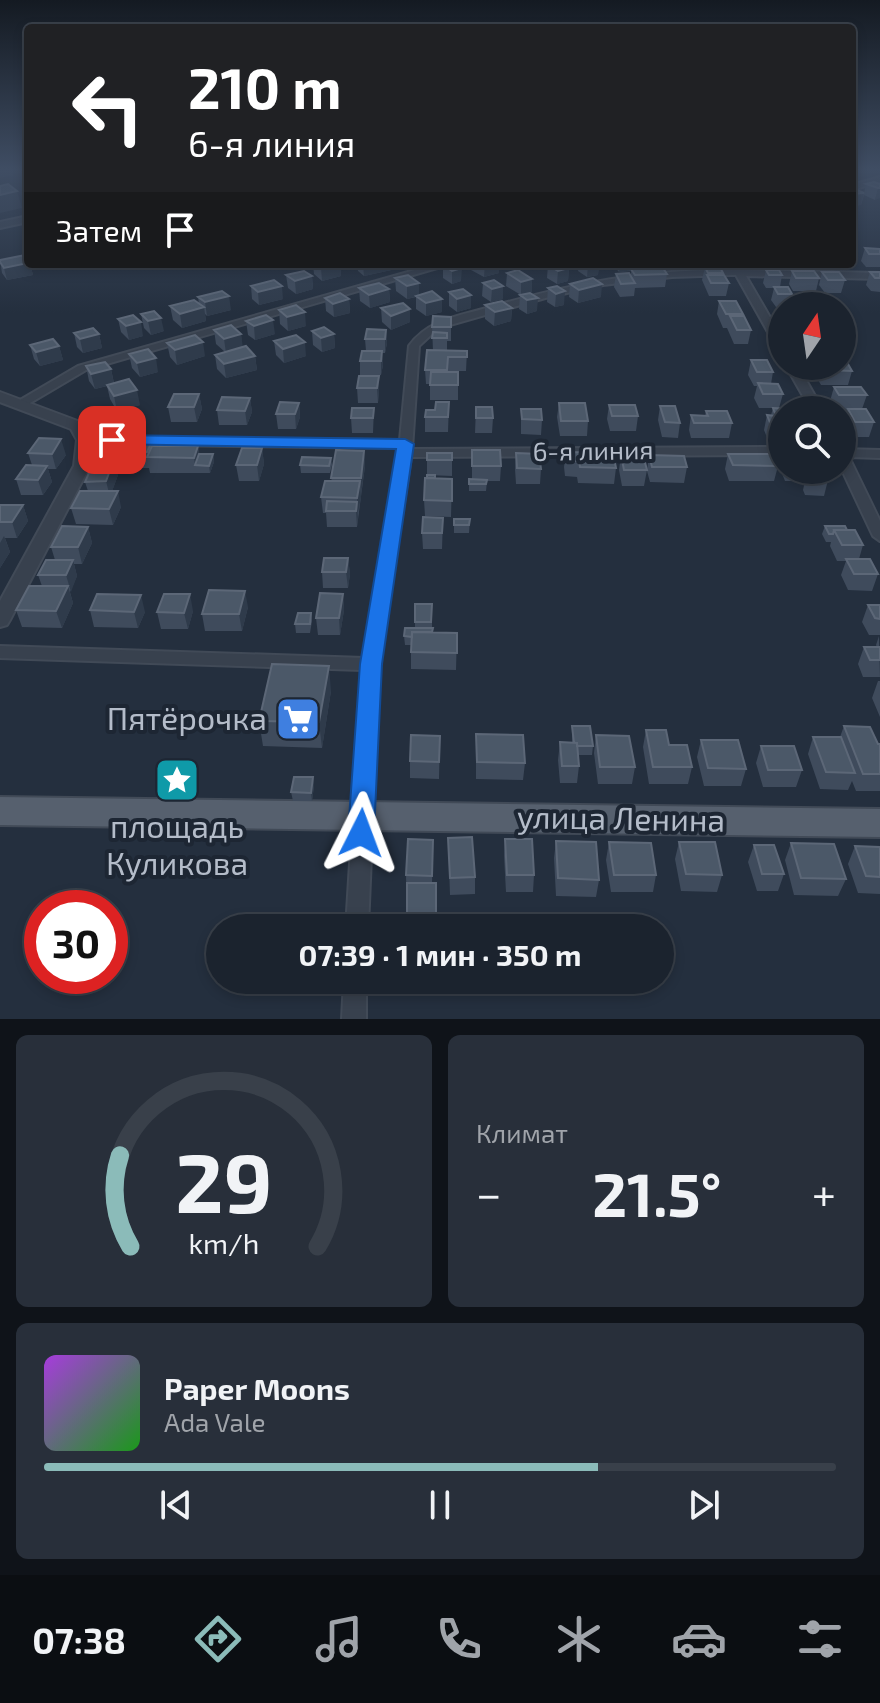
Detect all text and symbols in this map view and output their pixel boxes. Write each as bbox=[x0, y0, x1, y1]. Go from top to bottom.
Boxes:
text: 210 m bbox=[188, 53, 342, 120]
icon: left bbox=[56, 56, 160, 160]
text: 6-я линия bbox=[188, 121, 355, 164]
icon: arrive bbox=[158, 208, 202, 252]
text: Затем bbox=[56, 212, 142, 248]
north arrow bbox=[768, 292, 856, 380]
map controls bbox=[768, 292, 856, 484]
button: search bbox=[768, 396, 856, 484]
pin bbox=[78, 406, 146, 474]
icon: arrive bbox=[90, 418, 134, 462]
street label: 6-я линия bbox=[532, 433, 654, 466]
supermarket icon: Пятёрочка bbox=[274, 695, 322, 743]
place label: Пятёрочка bbox=[107, 698, 267, 736]
place icon: площадь Куликова bbox=[153, 756, 201, 804]
position arrow bbox=[319, 791, 403, 875]
street label: улица Ленина bbox=[517, 796, 726, 839]
place label: площадь Куликова bbox=[106, 806, 248, 882]
speed limit sign: 30 bbox=[24, 890, 128, 994]
text: 07:39 · 1 мин · 350 m bbox=[298, 936, 582, 972]
text: Климат bbox=[476, 1117, 568, 1148]
text: 29 bbox=[175, 1130, 273, 1230]
text: 21.5° bbox=[592, 1157, 721, 1229]
text: − bbox=[476, 1166, 502, 1219]
text: + bbox=[812, 1166, 836, 1219]
text: km/h bbox=[189, 1225, 259, 1260]
text: Paper Moons bbox=[164, 1370, 350, 1406]
text: Ada Vale bbox=[164, 1406, 266, 1437]
icon: previous bbox=[154, 1483, 198, 1527]
icon: pause bbox=[418, 1483, 462, 1527]
icon: next bbox=[682, 1483, 726, 1527]
icon: directions bbox=[190, 1611, 246, 1667]
icon: music bbox=[311, 1611, 367, 1667]
icon: phone bbox=[431, 1611, 487, 1667]
icon: climate bbox=[551, 1611, 607, 1667]
icon: car bbox=[671, 1611, 727, 1667]
icon: filters bbox=[792, 1611, 848, 1667]
text: 07:38 bbox=[32, 1618, 126, 1661]

